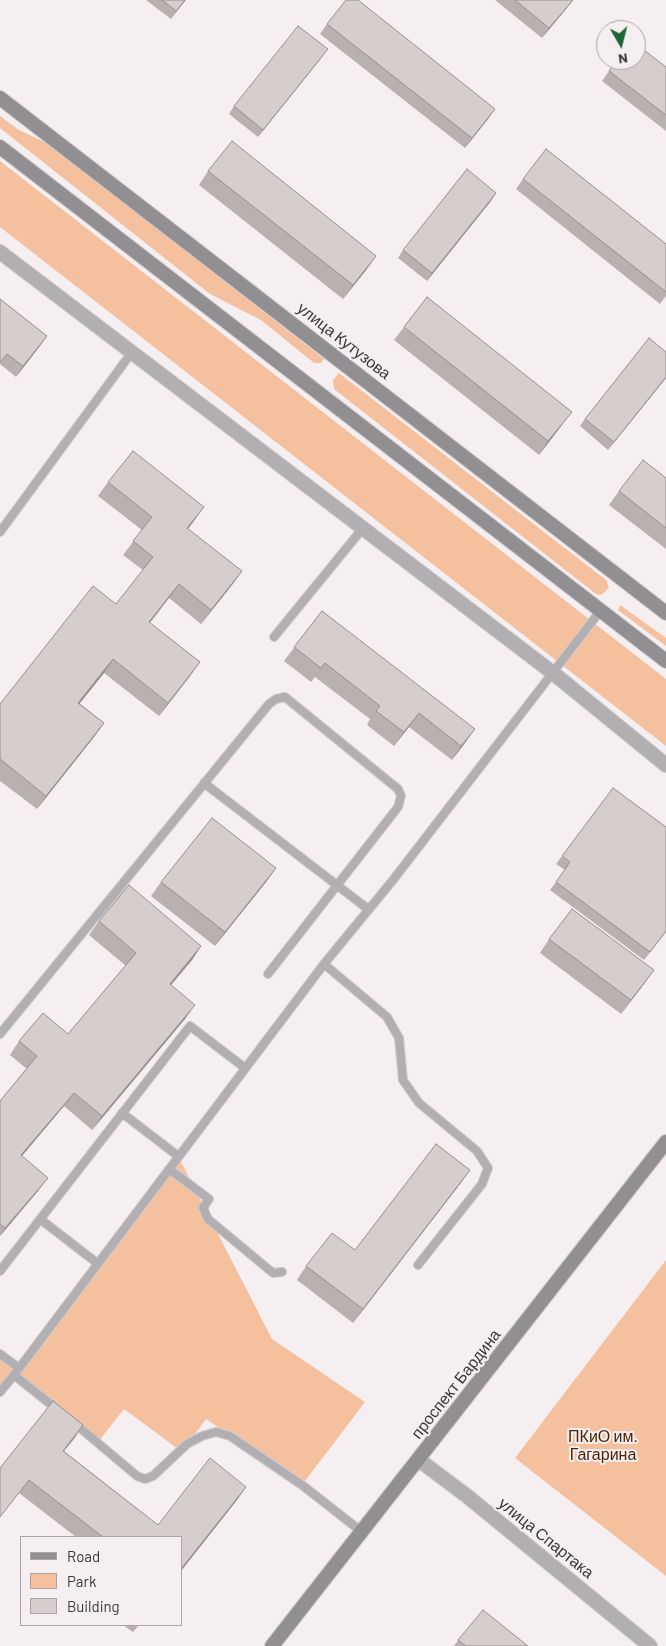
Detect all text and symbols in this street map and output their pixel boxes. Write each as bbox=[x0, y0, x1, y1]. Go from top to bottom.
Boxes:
north arrow bbox=[596, 20, 646, 70]
text: N bbox=[617, 50, 629, 68]
street label: улица Кутузова bbox=[293, 299, 395, 383]
street label: проспект Бардина bbox=[407, 1325, 505, 1443]
park label: ПКиО им. Гагарина bbox=[568, 1427, 638, 1465]
street label: улица Спартака bbox=[494, 1494, 598, 1582]
legend bbox=[20, 1536, 182, 1626]
text: Road bbox=[67, 1547, 100, 1565]
text: Park bbox=[67, 1572, 96, 1590]
text: Building bbox=[67, 1597, 120, 1615]

